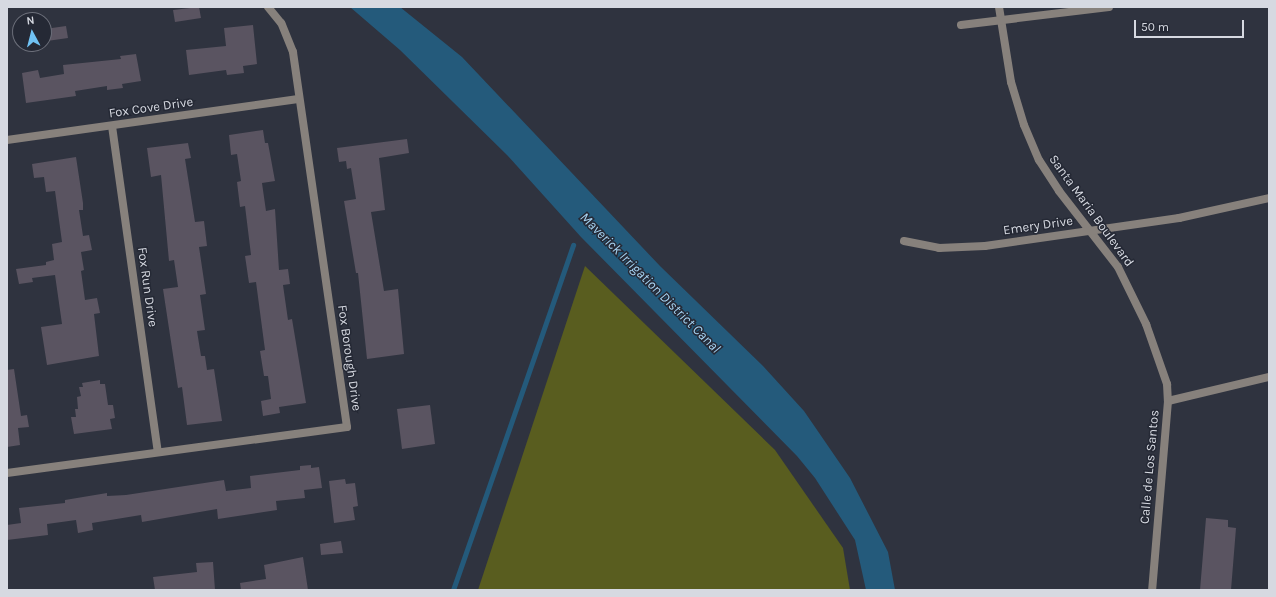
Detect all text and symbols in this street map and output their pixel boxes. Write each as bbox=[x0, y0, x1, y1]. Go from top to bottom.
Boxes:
north arrow bbox=[12, 12, 52, 52]
scale bar bbox=[1136, 12, 1246, 38]
text: N bbox=[26, 14, 35, 28]
text: 50 m bbox=[1141, 20, 1169, 34]
street label: Fox Cove Drive bbox=[108, 94, 194, 122]
street label: Santa Maria Boulevard bbox=[1045, 152, 1137, 270]
water label: Maverick Irrigation District Canal bbox=[576, 209, 724, 357]
street label: Emery Drive bbox=[1002, 213, 1074, 239]
street label: Fox Run Drive bbox=[134, 246, 160, 328]
street label: Fox Borough Drive bbox=[334, 304, 364, 412]
street label: Calle de Los Santos bbox=[1137, 409, 1163, 525]

